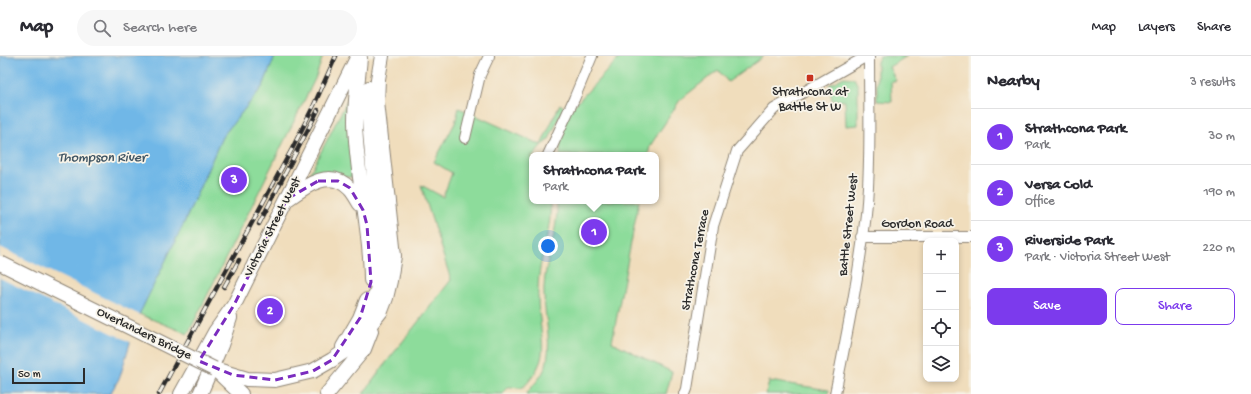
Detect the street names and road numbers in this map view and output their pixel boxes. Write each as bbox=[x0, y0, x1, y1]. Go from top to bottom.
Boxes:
street label: Battle Street West bbox=[836, 171, 862, 278]
street label: Victoria Street West bbox=[241, 173, 305, 280]
street label: Strathcona Terrace bbox=[679, 208, 713, 312]
street label: Gordon Road bbox=[881, 217, 954, 232]
street label: Overlanders Bridge bbox=[94, 305, 194, 364]

